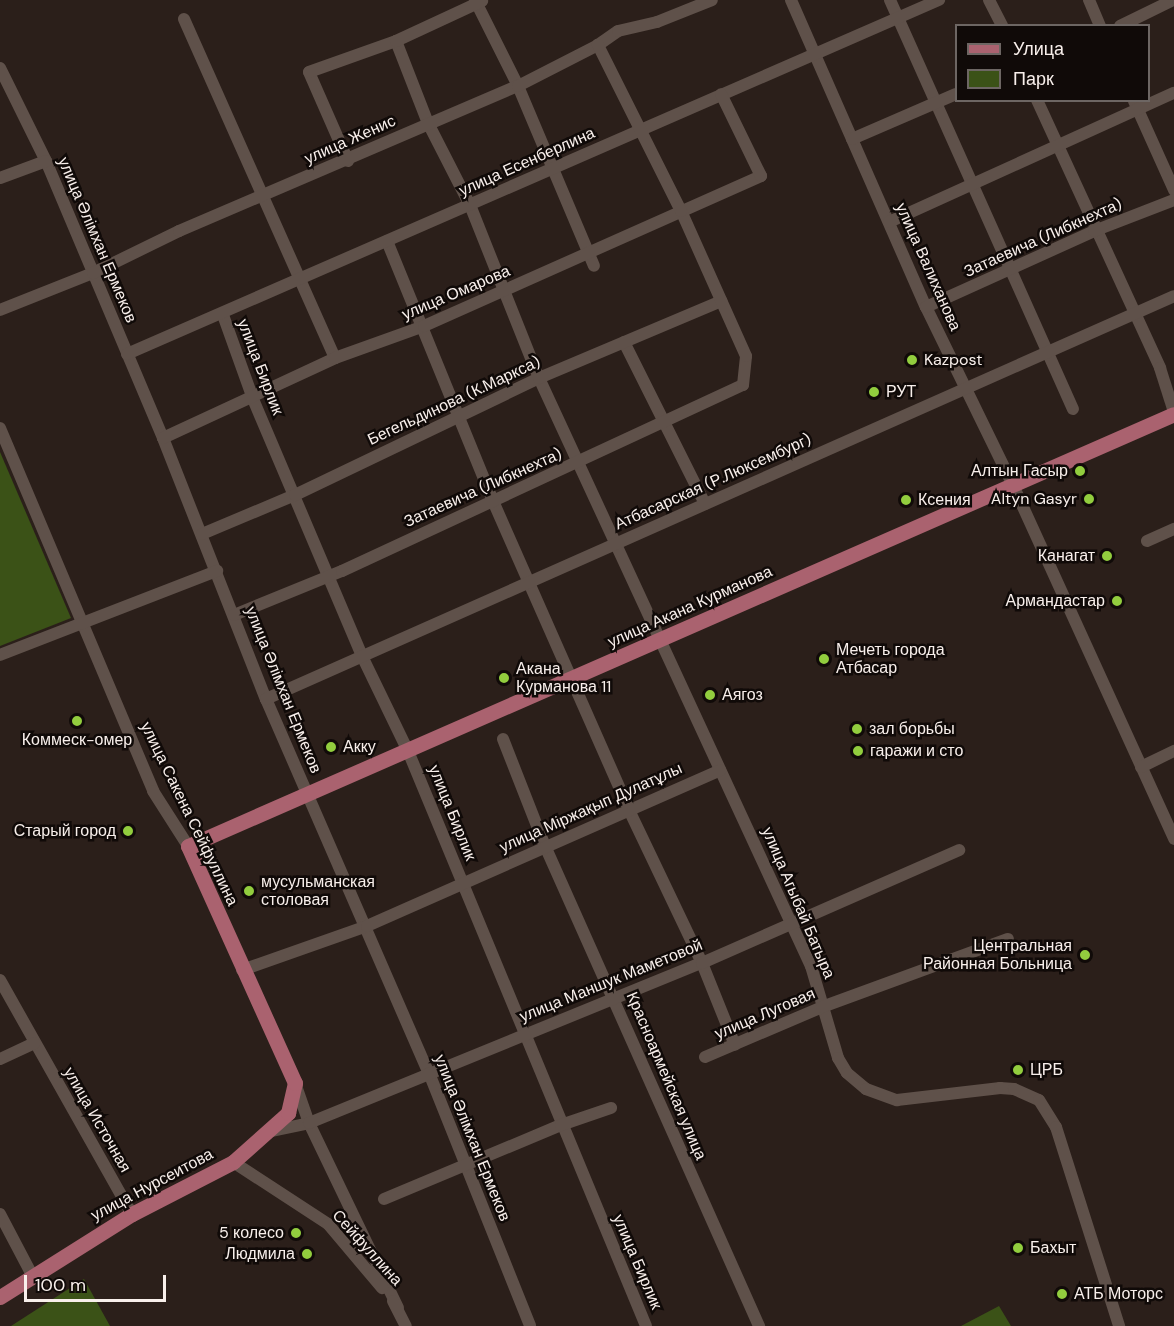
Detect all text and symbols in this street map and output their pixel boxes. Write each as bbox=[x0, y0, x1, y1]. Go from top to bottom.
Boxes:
legend bbox=[955, 24, 1150, 102]
text: Улица bbox=[1013, 37, 1064, 61]
text: Парк bbox=[1013, 67, 1054, 91]
street label: улица Женис bbox=[302, 111, 398, 169]
street label: улица Есенберлина bbox=[456, 123, 598, 201]
street label: улица Әлімхан Ермеков bbox=[53, 154, 141, 326]
street label: Затаевича (Либкнехта) bbox=[961, 194, 1125, 282]
street label: улица Валиханова bbox=[891, 200, 965, 334]
street label: улица Омарова bbox=[399, 262, 513, 324]
street label: улица Бирлик bbox=[233, 316, 287, 418]
place label: Kazpost bbox=[924, 350, 982, 370]
street label: Бегельдинова (К.Маркса) bbox=[365, 353, 543, 449]
marker: Kazpost bbox=[905, 353, 919, 367]
place label: РУТ bbox=[886, 382, 916, 402]
marker: РУТ bbox=[867, 385, 881, 399]
street label: Атбасарская (Р.Люксембург) bbox=[612, 430, 814, 534]
street label: Затаевича (Либкнехта) bbox=[401, 444, 565, 532]
place label: Алтын Гасыр bbox=[971, 461, 1068, 481]
marker: Алтын Гасыр bbox=[1073, 464, 1087, 478]
place label: Altyn Gasyr bbox=[991, 489, 1077, 509]
place label: Ксения bbox=[918, 490, 971, 510]
marker: Altyn Gasyr bbox=[1082, 492, 1096, 506]
marker: Ксения bbox=[899, 493, 913, 507]
place label: Канагат bbox=[1038, 546, 1095, 566]
marker: Канагат bbox=[1100, 549, 1114, 563]
street label: улица Акана Курманова bbox=[605, 562, 775, 652]
place label: Армандастар bbox=[1006, 591, 1105, 611]
marker: Армандастар bbox=[1110, 594, 1124, 608]
street label: улица Әлімхан Ермеков bbox=[241, 604, 325, 776]
place label: Мечеть города Атбасар bbox=[836, 640, 945, 678]
marker: Мечеть города Атбасар bbox=[817, 652, 831, 666]
place label: Акана Курманова 11 bbox=[516, 659, 611, 697]
marker: Акана Курманова 11 bbox=[497, 671, 511, 685]
place label: Аягоз bbox=[722, 685, 763, 705]
marker: Аягоз bbox=[703, 688, 717, 702]
marker: Коммеск-омер bbox=[70, 714, 84, 728]
street label: улица Сакена Сейфуллина bbox=[136, 719, 242, 909]
place label: зал борьбы bbox=[869, 719, 955, 739]
marker: зал борьбы bbox=[850, 722, 864, 736]
place label: Коммеск-омер bbox=[22, 730, 132, 750]
place label: Акку bbox=[343, 737, 376, 757]
marker: Акку bbox=[324, 740, 338, 754]
place label: гаражи и сто bbox=[870, 741, 963, 761]
marker: гаражи и сто bbox=[851, 744, 865, 758]
street label: улица Міржақып Дулатұлы bbox=[497, 759, 685, 857]
street label: улица Бирлик bbox=[424, 762, 480, 864]
place label: Старый город bbox=[14, 821, 116, 841]
marker: Старый город bbox=[121, 824, 135, 838]
street label: улица Агыбай Батыра bbox=[757, 824, 839, 982]
place label: мусульманская столовая bbox=[261, 872, 375, 910]
marker: мусульманская столовая bbox=[242, 884, 256, 898]
street label: улица Маншук Маметовой bbox=[517, 935, 705, 1027]
place label: Центральная Районная Больница bbox=[923, 936, 1072, 974]
marker: Центральная Районная Больница bbox=[1076, 946, 1094, 964]
street label: улица Луговая bbox=[712, 984, 818, 1044]
street label: Красноармейская улица bbox=[622, 989, 710, 1163]
street label: улица Әлімхан Ермеков bbox=[430, 1052, 514, 1224]
place label: ЦРБ bbox=[1030, 1060, 1063, 1080]
marker: ЦРБ bbox=[1011, 1063, 1025, 1077]
street label: улица Источная bbox=[59, 1064, 135, 1176]
street label: улица Нурсеитова bbox=[88, 1145, 216, 1225]
street label: Сейфуллина bbox=[328, 1206, 406, 1290]
street label: улица Бирлик bbox=[608, 1212, 666, 1312]
place label: 5 колесо bbox=[219, 1223, 284, 1243]
marker: 5 колесо bbox=[289, 1226, 303, 1240]
place label: Бахыт bbox=[1030, 1238, 1076, 1258]
marker: Бахыт bbox=[1011, 1241, 1025, 1255]
place label: Людмила bbox=[225, 1244, 295, 1264]
marker: Людмила bbox=[300, 1247, 314, 1261]
scale bar bbox=[27, 1263, 170, 1301]
text: 100 m bbox=[35, 1273, 86, 1297]
place label: АТБ Моторс bbox=[1074, 1284, 1163, 1304]
marker: АТБ Моторс bbox=[1055, 1287, 1069, 1301]

